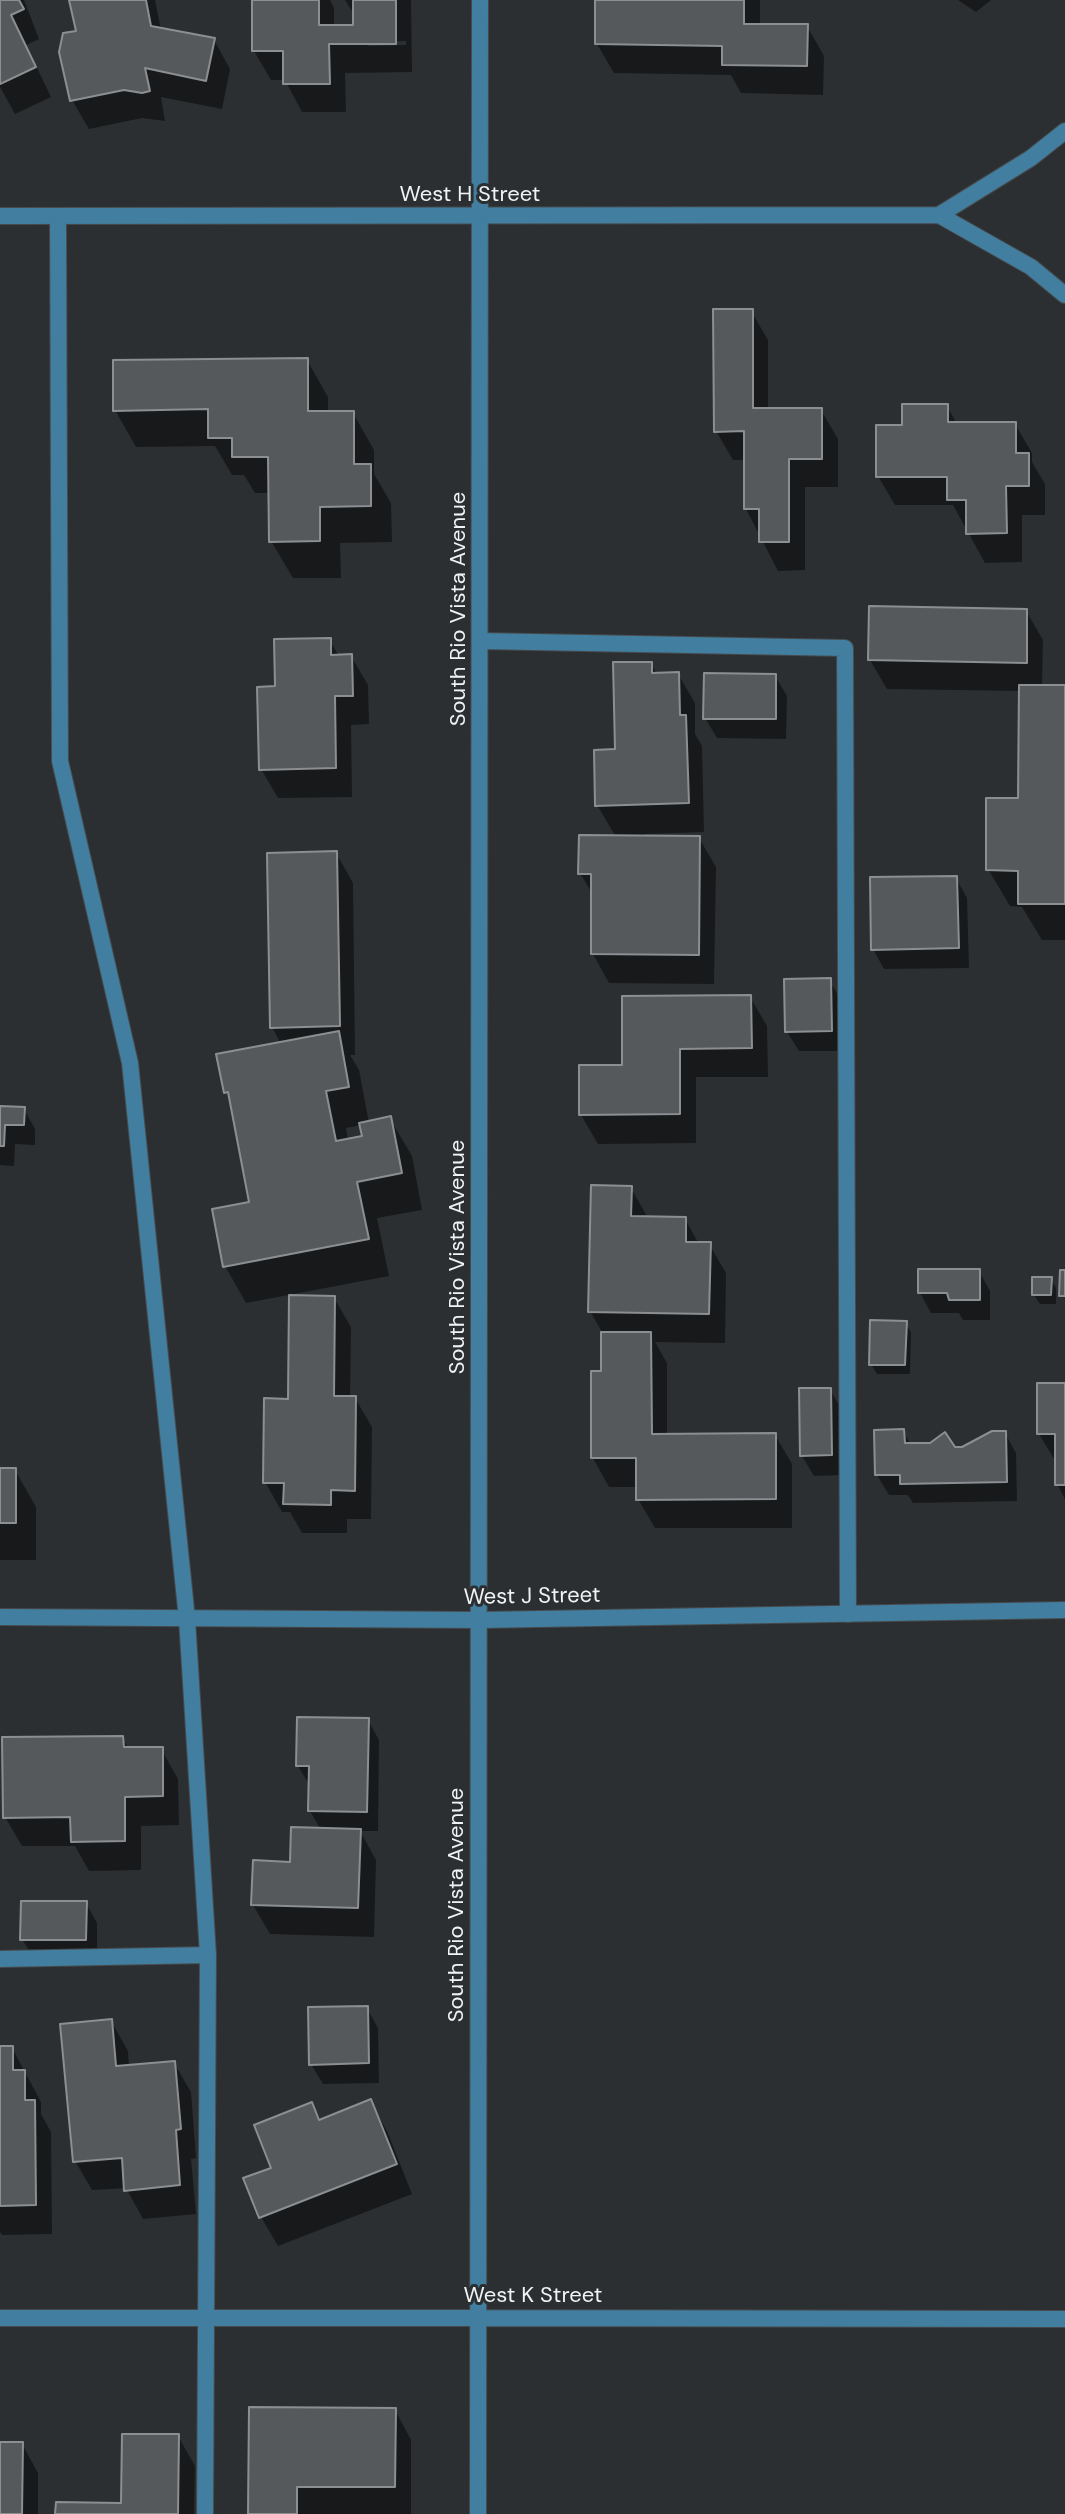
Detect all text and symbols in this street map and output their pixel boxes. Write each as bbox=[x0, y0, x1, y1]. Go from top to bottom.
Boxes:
street label: West H Street bbox=[400, 182, 540, 208]
street label: South Rio Vista Avenue bbox=[446, 492, 472, 726]
street label: South Rio Vista Avenue bbox=[445, 1140, 471, 1374]
street label: West J Street bbox=[463, 1583, 601, 1611]
street label: South Rio Vista Avenue bbox=[444, 1788, 470, 2022]
street label: West K Street bbox=[464, 2283, 602, 2309]

